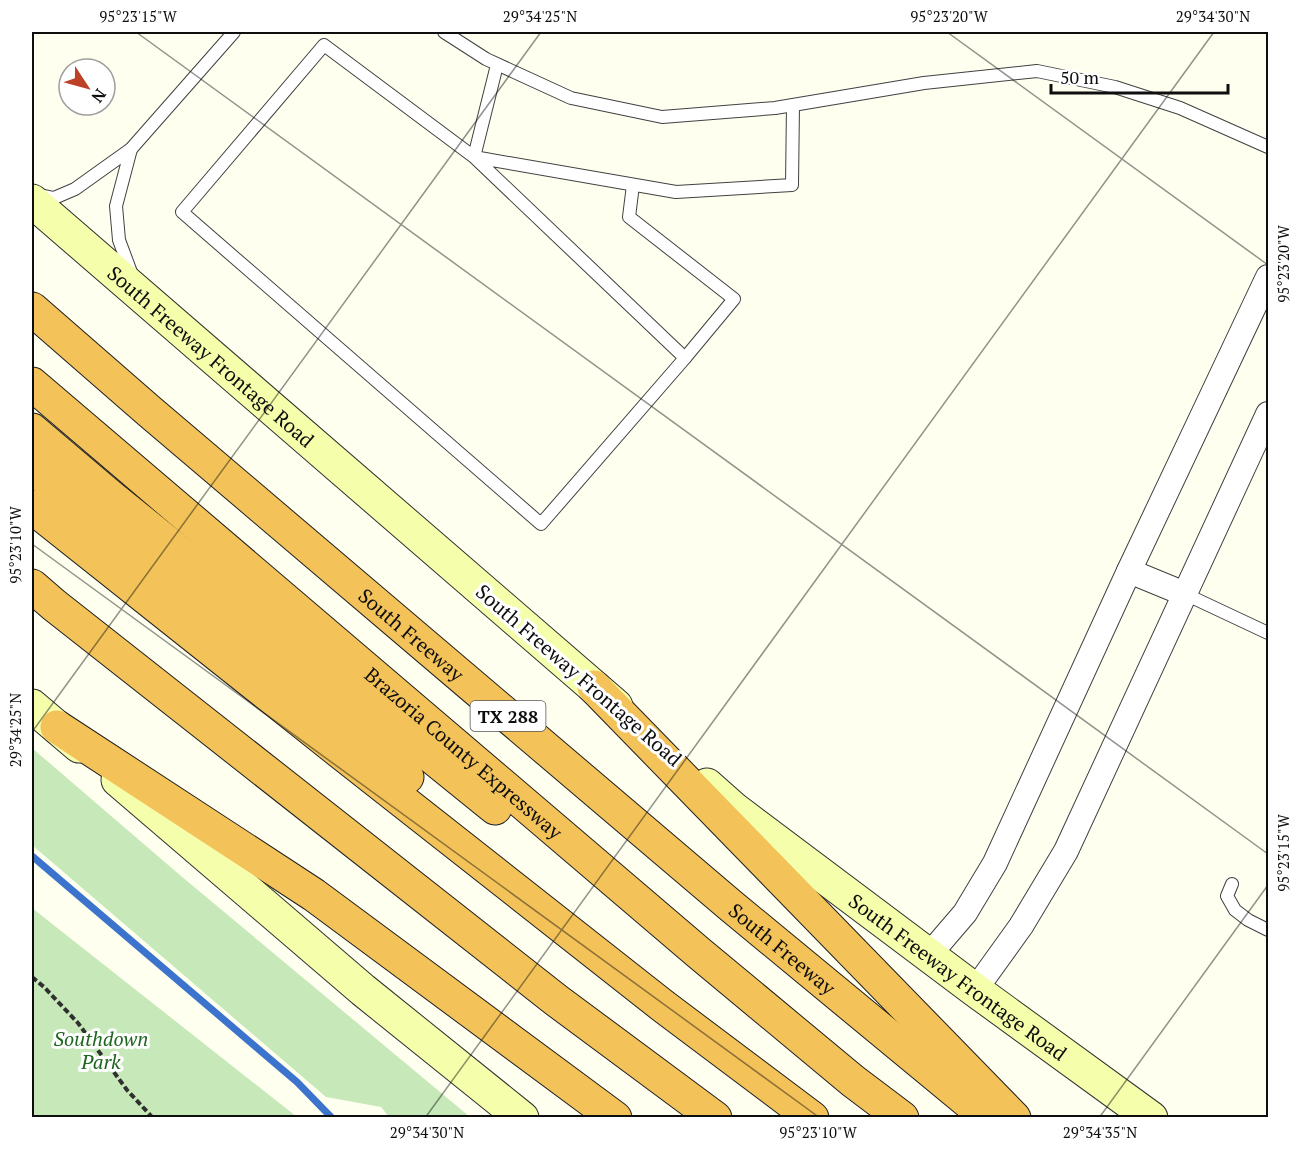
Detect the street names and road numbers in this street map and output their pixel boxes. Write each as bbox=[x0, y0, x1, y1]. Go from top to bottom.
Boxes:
street label: South Freeway Frontage Road bbox=[102, 259, 320, 453]
street label: South Freeway Frontage Road bbox=[470, 578, 688, 772]
street label: South Freeway bbox=[353, 582, 471, 688]
street label: Brazoria County Expressway bbox=[360, 661, 569, 845]
road number: TX 288 bbox=[470, 701, 546, 731]
street label: South Freeway Frontage Road bbox=[844, 887, 1073, 1066]
street label: South Freeway bbox=[724, 896, 842, 1001]

